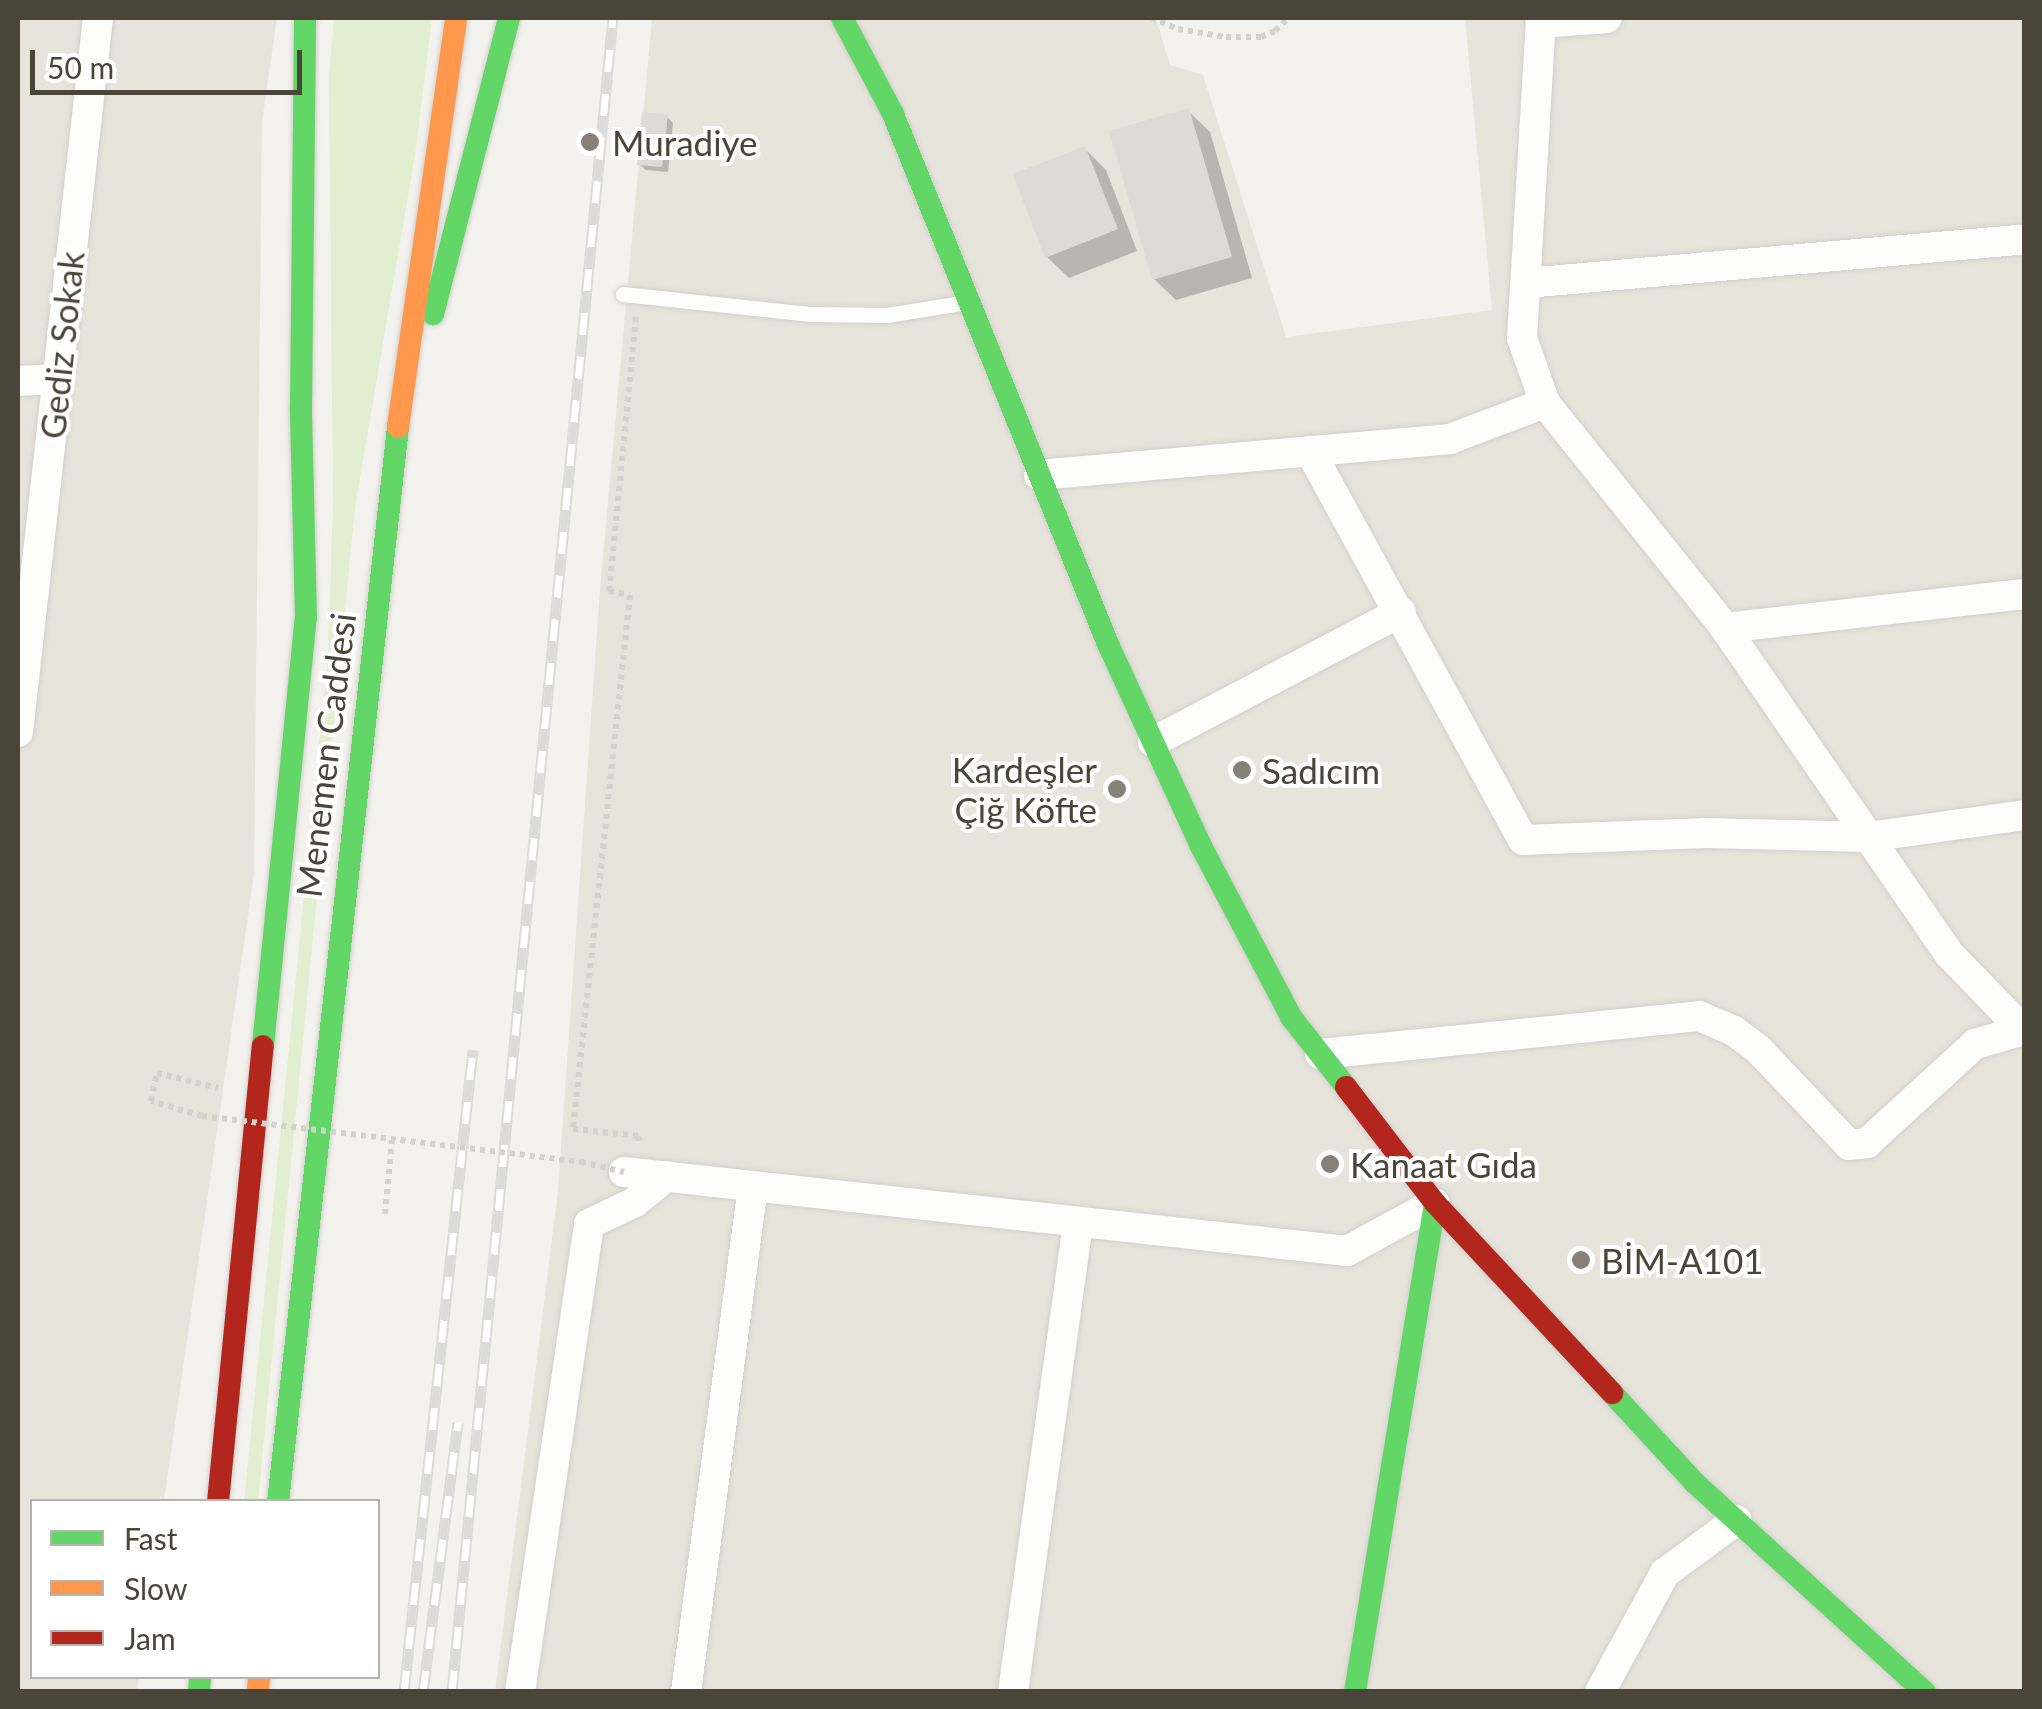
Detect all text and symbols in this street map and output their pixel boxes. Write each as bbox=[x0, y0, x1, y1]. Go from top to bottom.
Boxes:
scale bar bbox=[35, 30, 308, 92]
text: 50 m bbox=[47, 49, 114, 85]
place label: Muradiye bbox=[612, 121, 758, 163]
marker: Muradiye bbox=[577, 129, 603, 155]
street label: Gediz Sokak bbox=[30, 249, 92, 441]
street label: Menemen Caddesi bbox=[287, 610, 363, 900]
place label: Kardeşler Çiğ Köfte bbox=[952, 748, 1097, 830]
place label: Sadıcım bbox=[1262, 749, 1380, 791]
marker: Sadıcım bbox=[1231, 759, 1253, 781]
marker: Kardeşler Çiğ Köfte bbox=[1106, 778, 1128, 800]
place label: Kanaat Gıda bbox=[1350, 1143, 1537, 1185]
marker: Kanaat Gıda bbox=[1319, 1153, 1341, 1175]
place label: BİM-A101 bbox=[1601, 1239, 1764, 1281]
marker: BİM-A101 bbox=[1570, 1249, 1592, 1271]
legend bbox=[30, 1499, 380, 1679]
text: Fast bbox=[124, 1520, 178, 1556]
text: Slow bbox=[124, 1570, 187, 1606]
text: Jam bbox=[124, 1620, 176, 1656]

